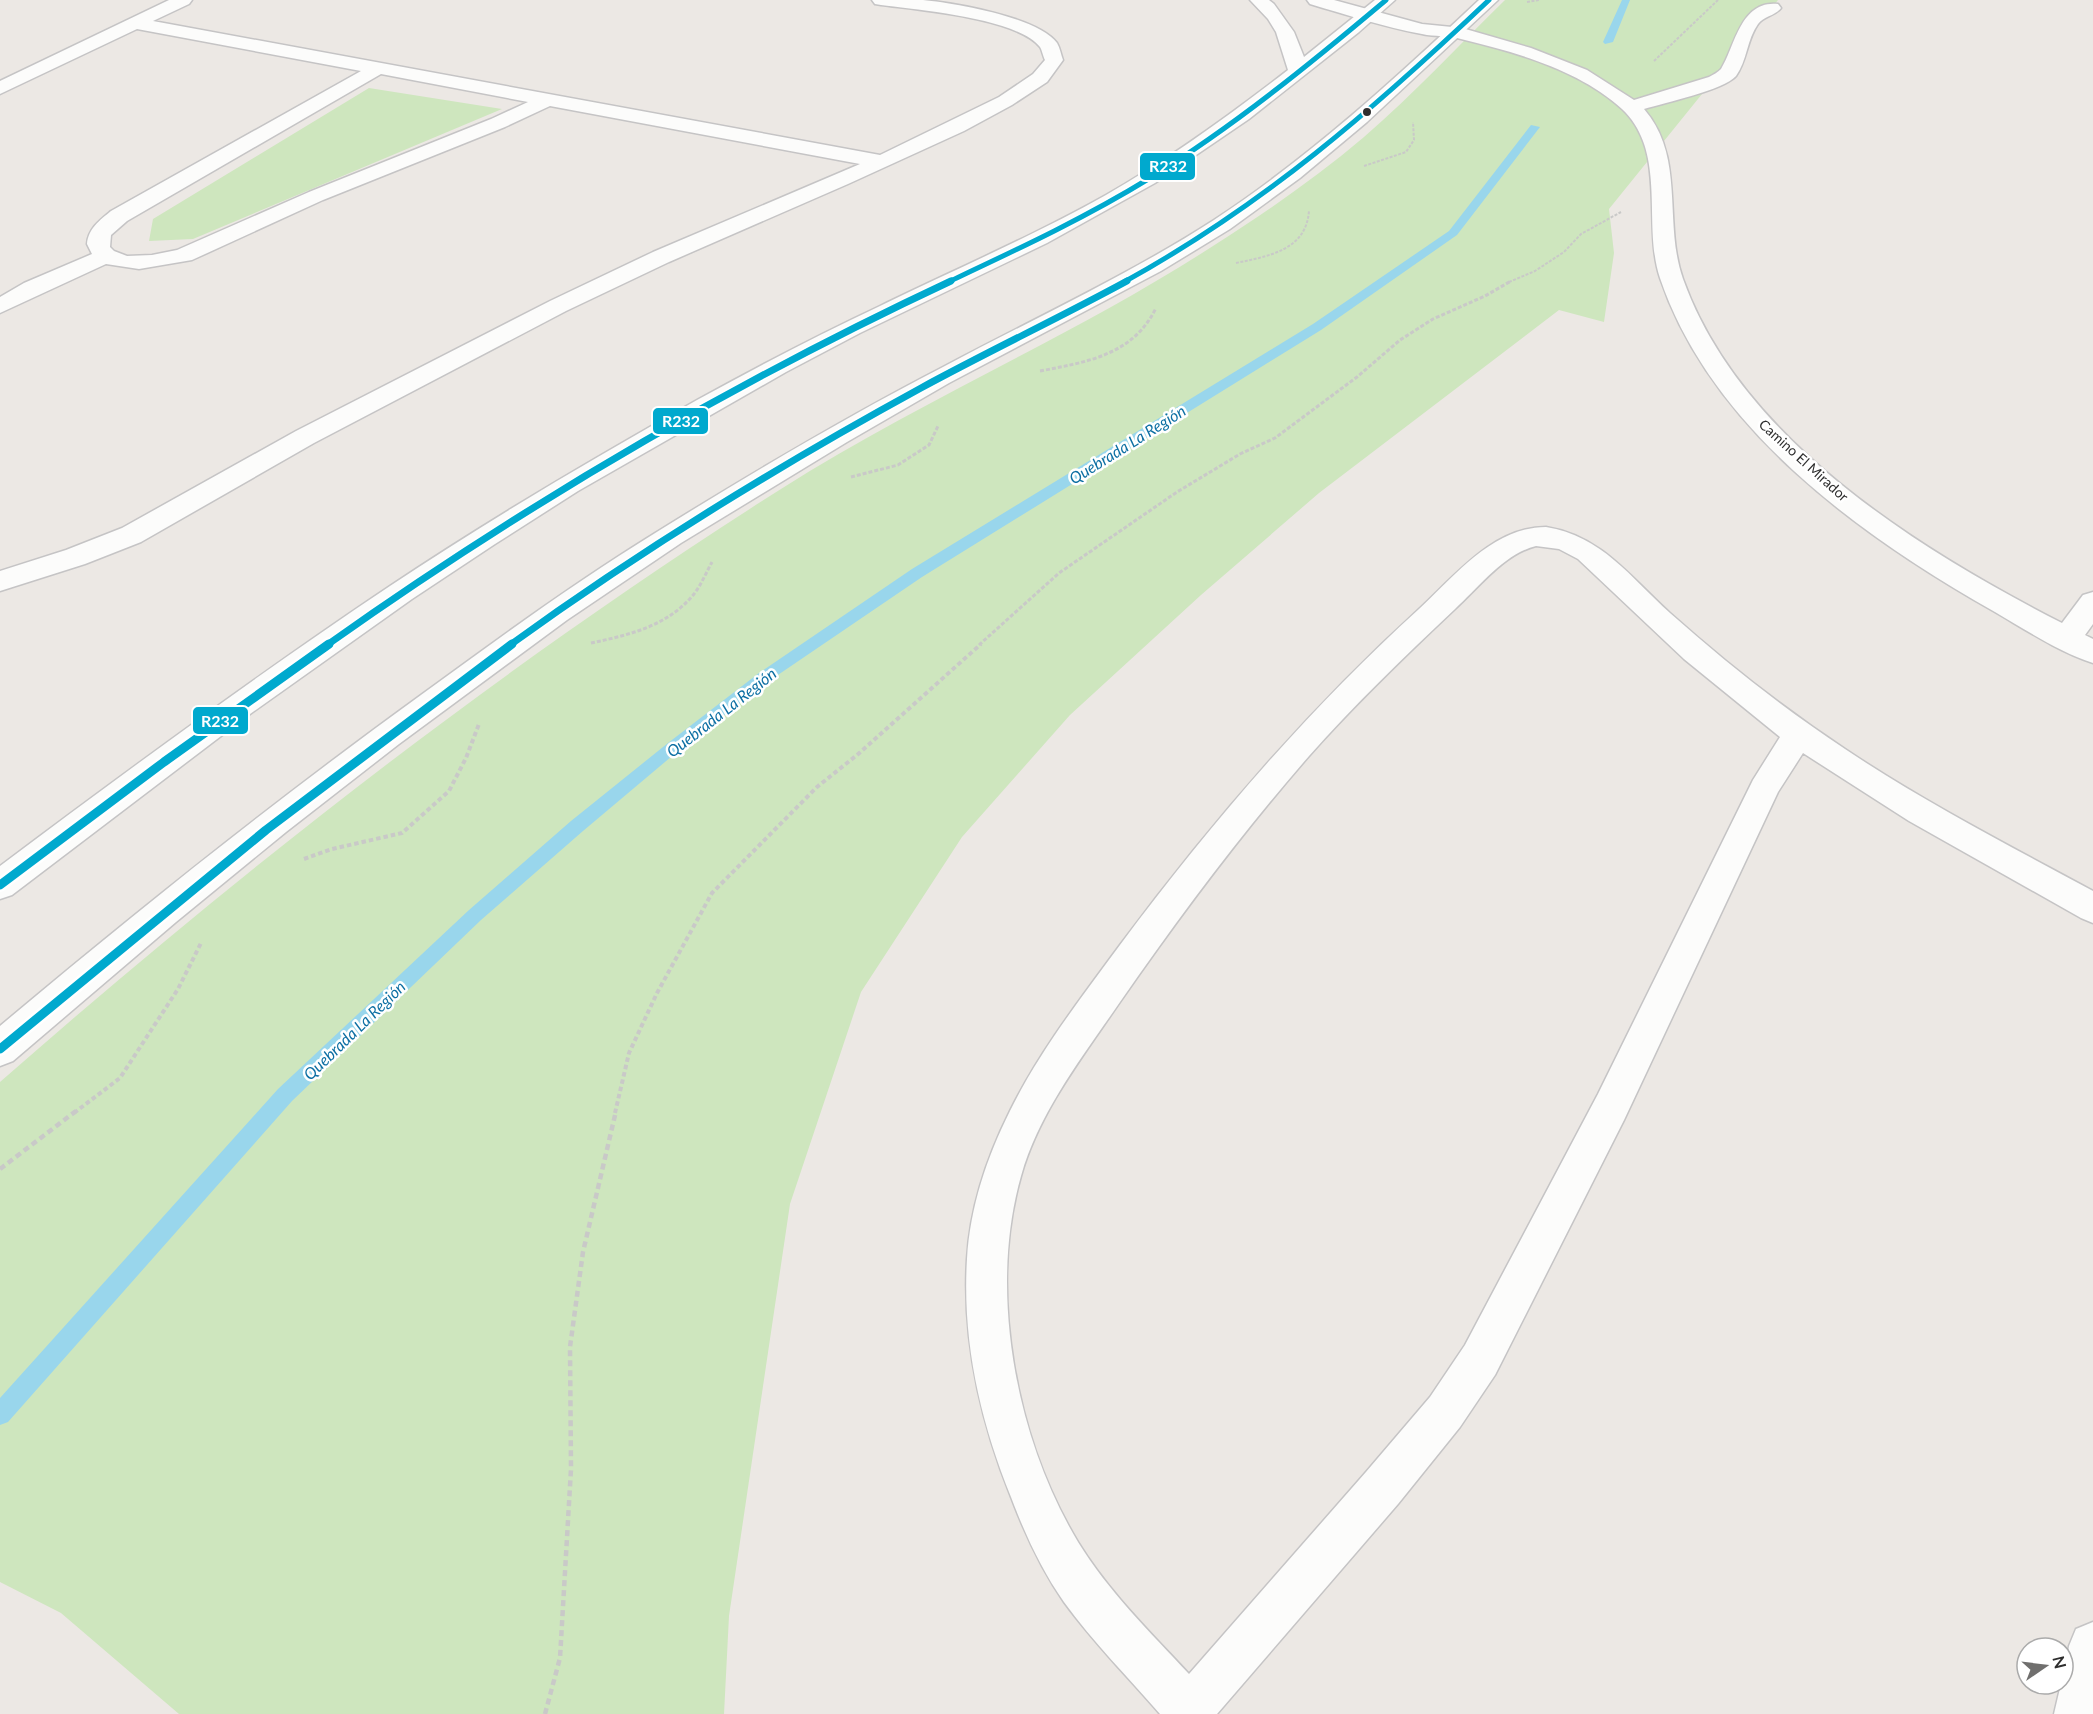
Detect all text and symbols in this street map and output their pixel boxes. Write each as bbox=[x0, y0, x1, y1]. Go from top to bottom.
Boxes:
unlabelled marker bbox=[1361, 106, 1373, 118]
line badge: R232 bbox=[1139, 152, 1196, 181]
text: R232 bbox=[1149, 156, 1187, 175]
water label: Quebrada La Región bbox=[1065, 400, 1189, 488]
line badge: R232 bbox=[652, 407, 709, 435]
text: R232 bbox=[662, 411, 700, 430]
street label: Camino El Mirador bbox=[1756, 415, 1852, 505]
water label: Quebrada La Región bbox=[662, 663, 780, 761]
line badge: R232 bbox=[192, 706, 249, 735]
text: R232 bbox=[201, 711, 239, 730]
water label: Quebrada La Región bbox=[299, 977, 409, 1083]
north arrow bbox=[2015, 1636, 2075, 1696]
text: N bbox=[2049, 1654, 2071, 1671]

